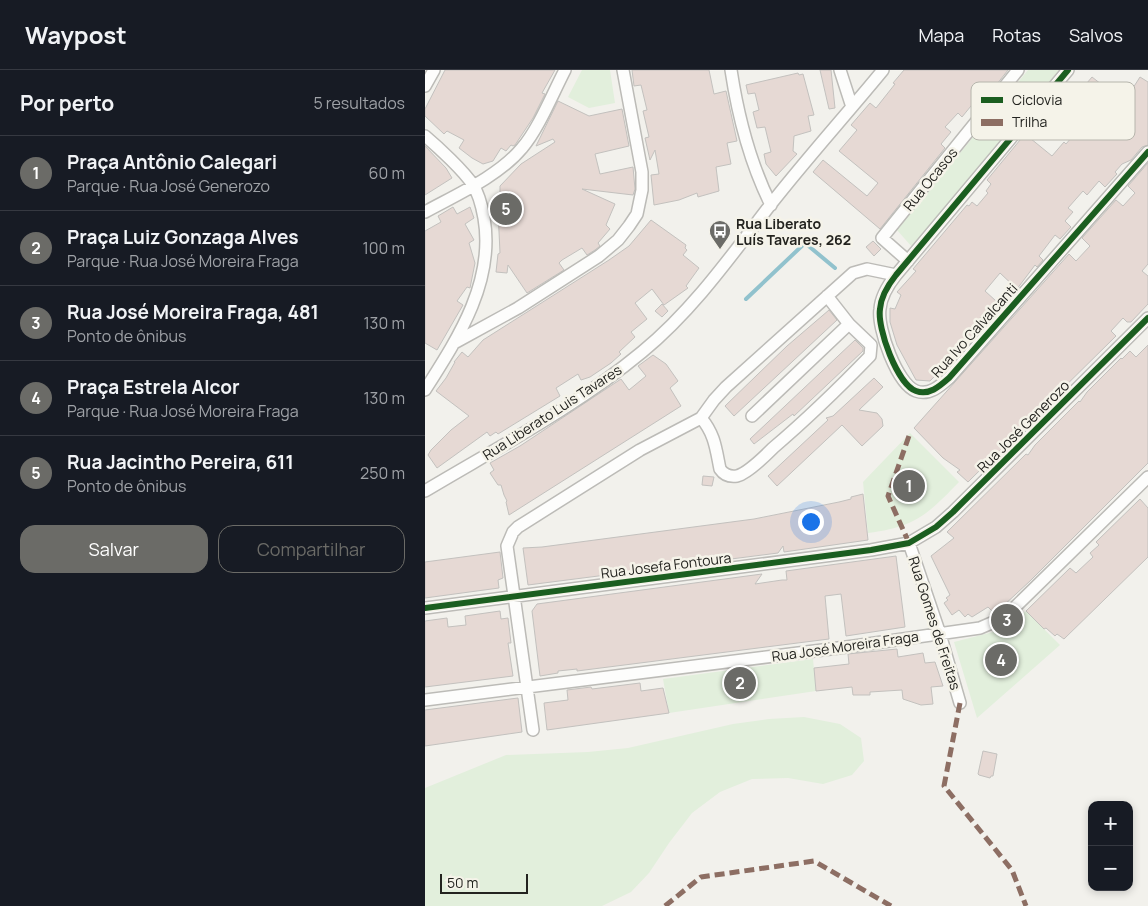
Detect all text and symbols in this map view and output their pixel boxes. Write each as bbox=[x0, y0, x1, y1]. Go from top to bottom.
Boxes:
text: Waypost bbox=[25, 18, 127, 51]
text: Mapa bbox=[918, 23, 964, 47]
text: Rotas bbox=[992, 23, 1041, 47]
text: Salvos bbox=[1069, 23, 1123, 47]
legend bbox=[971, 82, 1135, 140]
text: Por perto bbox=[20, 89, 114, 117]
text: Ciclovia bbox=[1012, 90, 1062, 109]
text: 5 resultados bbox=[313, 92, 405, 114]
text: Trilha bbox=[1012, 112, 1047, 131]
street label: Rua Ocasos bbox=[899, 143, 961, 215]
text: Praça Antônio Calegari bbox=[67, 149, 277, 175]
text: 1 bbox=[32, 162, 40, 184]
text: 60 m bbox=[369, 162, 405, 184]
text: Parque · Rua José Generozo bbox=[67, 175, 270, 197]
pin: 5 bbox=[490, 190, 522, 228]
place label: Rua Liberato Luís Tavares, 262 bbox=[736, 214, 851, 249]
bus stop icon: Rua Liberato Luís Tavares, 262 bbox=[708, 219, 732, 250]
text: Praça Luiz Gonzaga Alves bbox=[67, 224, 299, 250]
text: 2 bbox=[31, 237, 41, 259]
text: 100 m bbox=[362, 237, 405, 259]
text: Parque · Rua José Moreira Fraga bbox=[67, 250, 299, 272]
street label: Rua Ivo Calvalcanti bbox=[927, 279, 1021, 381]
text: Rua José Moreira Fraga, 481 bbox=[67, 299, 319, 325]
text: 3 bbox=[31, 312, 41, 334]
text: 130 m bbox=[363, 312, 405, 334]
text: Ponto de ônibus bbox=[67, 325, 186, 347]
street label: Rua Liberato Luis Tavares bbox=[479, 360, 625, 464]
text: Praça Estrela Alcor bbox=[67, 374, 240, 400]
street label: Rua José Generozo bbox=[973, 376, 1073, 476]
text: 4 bbox=[31, 387, 41, 409]
text: 130 m bbox=[363, 387, 405, 409]
text: Parque · Rua José Moreira Fraga bbox=[67, 400, 299, 422]
text: Rua Jacintho Pereira, 611 bbox=[67, 449, 294, 475]
text: 5 bbox=[31, 462, 41, 484]
text: 250 m bbox=[360, 462, 405, 484]
pin: 1 bbox=[893, 467, 925, 505]
text: Ponto de ônibus bbox=[67, 475, 186, 497]
your location bbox=[798, 509, 824, 535]
button: Salvar bbox=[20, 525, 208, 573]
button: Compartilhar bbox=[218, 525, 405, 573]
street label: Rua Josefa Fontoura bbox=[600, 548, 732, 582]
street label: Rua Gomes de Freitas bbox=[904, 554, 966, 692]
pin: 3 bbox=[991, 601, 1023, 639]
street label: Rua José Moreira Fraga bbox=[770, 626, 920, 666]
pin: 4 bbox=[985, 641, 1017, 679]
pin: 2 bbox=[724, 664, 756, 702]
map controls bbox=[1088, 801, 1133, 891]
button: + bbox=[1088, 801, 1133, 846]
button: − bbox=[1088, 846, 1133, 891]
scale bar bbox=[440, 871, 527, 894]
text: 50 m bbox=[447, 873, 478, 892]

